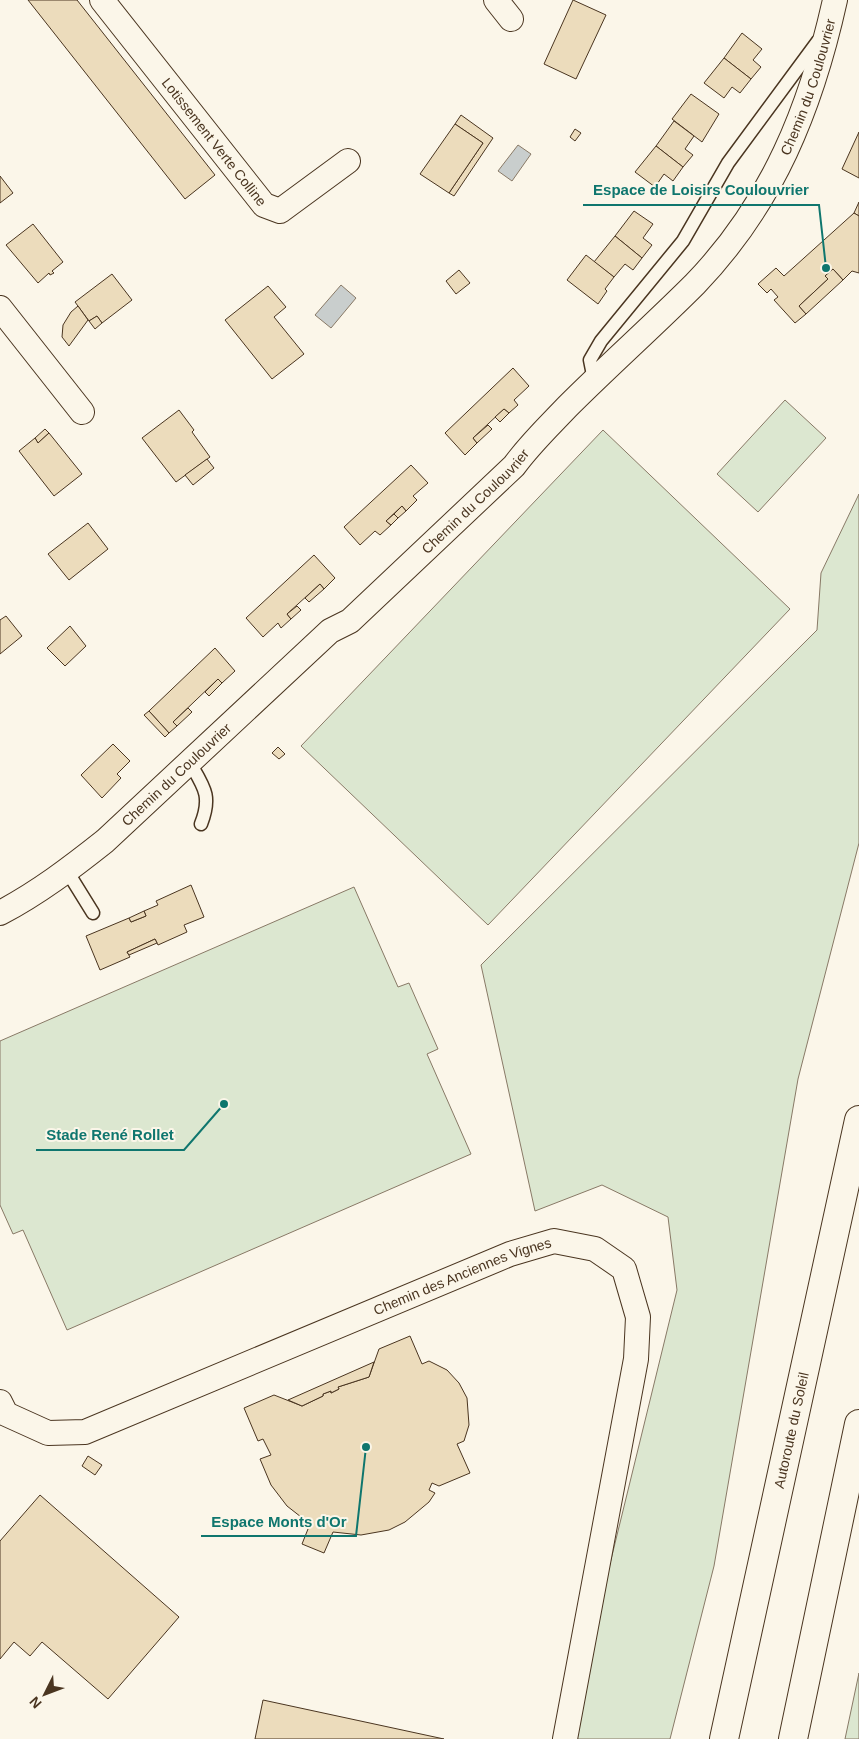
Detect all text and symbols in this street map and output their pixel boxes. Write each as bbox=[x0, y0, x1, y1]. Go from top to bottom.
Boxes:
street label: Chemin du Coulouvrier bbox=[777, 17, 838, 158]
street label: Lotissement Verte Colline bbox=[159, 75, 270, 209]
callout: Espace de Loisirs Coulouvrier bbox=[583, 175, 819, 205]
text: Espace de Loisirs Coulouvrier bbox=[593, 181, 809, 198]
street label: Chemin du Coulouvrier bbox=[418, 445, 532, 557]
street label: Chemin du Coulouvrier bbox=[118, 719, 234, 829]
callout: Stade René Rollet bbox=[36, 1120, 184, 1150]
text: Stade René Rollet bbox=[46, 1126, 174, 1143]
street label: Chemin des Anciennes Vignes bbox=[371, 1234, 553, 1318]
street label: Autoroute du Soleil bbox=[771, 1371, 812, 1490]
callout: Espace Monts d'Or bbox=[201, 1506, 356, 1536]
text: Espace Monts d'Or bbox=[211, 1513, 347, 1530]
north arrow bbox=[20, 1669, 70, 1719]
text: N bbox=[26, 1694, 45, 1712]

